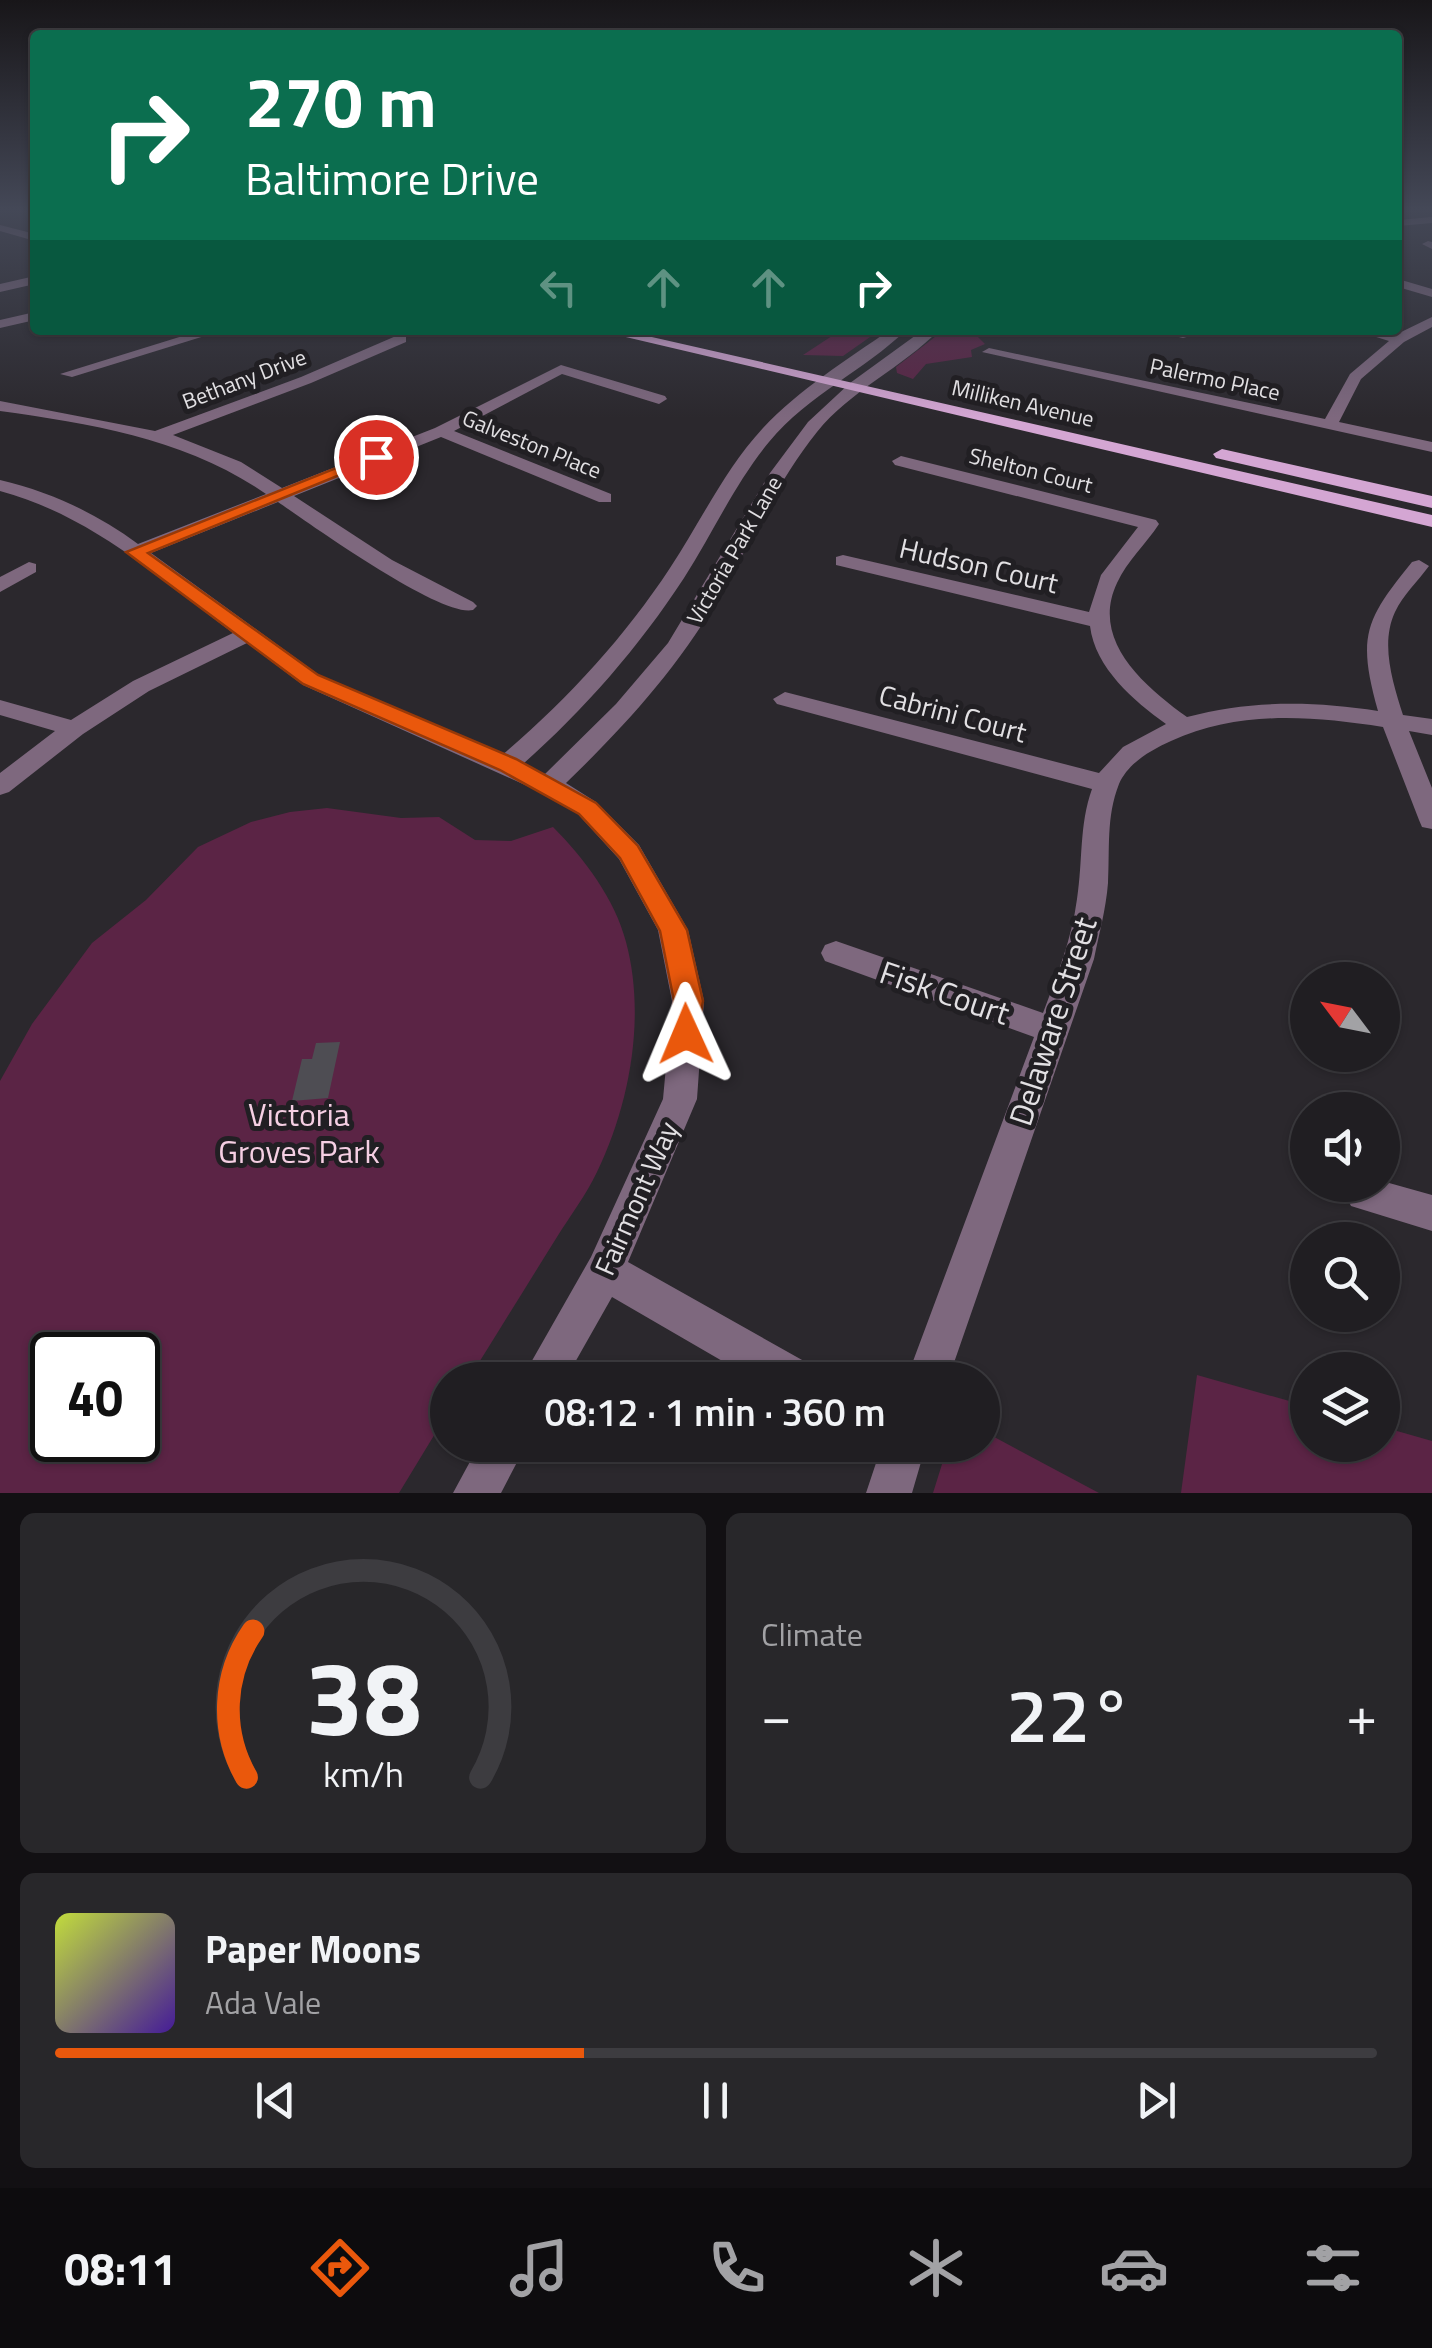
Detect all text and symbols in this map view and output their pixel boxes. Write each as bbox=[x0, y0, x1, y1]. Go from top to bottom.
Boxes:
text: 270 m bbox=[245, 48, 437, 154]
icon: right bbox=[80, 70, 210, 200]
text: Baltimore Drive bbox=[245, 144, 539, 212]
icon: left bbox=[531, 260, 586, 315]
icon: ahead bbox=[636, 260, 691, 315]
icon: ahead bbox=[741, 260, 796, 315]
icon: right bbox=[846, 260, 901, 315]
street label: Bethany Drive bbox=[177, 340, 311, 418]
street label: Palermo Place bbox=[1147, 349, 1283, 409]
street label: Milliken Avenue bbox=[948, 370, 1098, 436]
street label: Galveston Place bbox=[457, 401, 607, 487]
pin bbox=[334, 415, 419, 500]
icon: arrive bbox=[349, 430, 404, 485]
street label: Shelton Court bbox=[966, 438, 1097, 502]
street label: Victoria Park Lane bbox=[678, 469, 790, 631]
street label: Hudson Court bbox=[895, 526, 1063, 604]
street label: Cabrini Court bbox=[874, 673, 1032, 753]
street label: Delaware Street bbox=[996, 910, 1108, 1132]
street label: Fisk Court bbox=[874, 947, 1016, 1037]
north arrow bbox=[1290, 962, 1400, 1072]
map controls bbox=[1290, 962, 1400, 1462]
position arrow bbox=[634, 982, 738, 1086]
park label: Victoria Groves Park bbox=[218, 1090, 380, 1175]
button: sound bbox=[1290, 1092, 1400, 1202]
street label: Fairmont Way bbox=[583, 1114, 689, 1282]
button: search bbox=[1290, 1222, 1400, 1332]
speed limit sign: 40 bbox=[30, 1332, 160, 1462]
button: layers bbox=[1290, 1352, 1400, 1462]
text: 08:12 · 1 min · 360 m bbox=[544, 1383, 886, 1441]
text: Climate bbox=[761, 1610, 863, 1658]
text: 38 bbox=[305, 1617, 421, 1775]
text: 22° bbox=[1006, 1657, 1132, 1771]
text: − bbox=[761, 1673, 792, 1756]
text: + bbox=[1346, 1673, 1377, 1756]
text: km/h bbox=[323, 1746, 403, 1801]
text: Paper Moons bbox=[205, 1920, 421, 1978]
text: Ada Vale bbox=[205, 1978, 321, 2026]
icon: previous bbox=[248, 2073, 303, 2128]
icon: pause bbox=[688, 2073, 743, 2128]
icon: next bbox=[1129, 2073, 1184, 2128]
icon: directions bbox=[305, 2233, 375, 2303]
icon: music bbox=[504, 2233, 574, 2303]
icon: phone bbox=[702, 2233, 772, 2303]
icon: climate bbox=[901, 2233, 971, 2303]
icon: car bbox=[1099, 2233, 1169, 2303]
icon: filters bbox=[1298, 2233, 1368, 2303]
text: 08:11 bbox=[64, 2234, 177, 2302]

